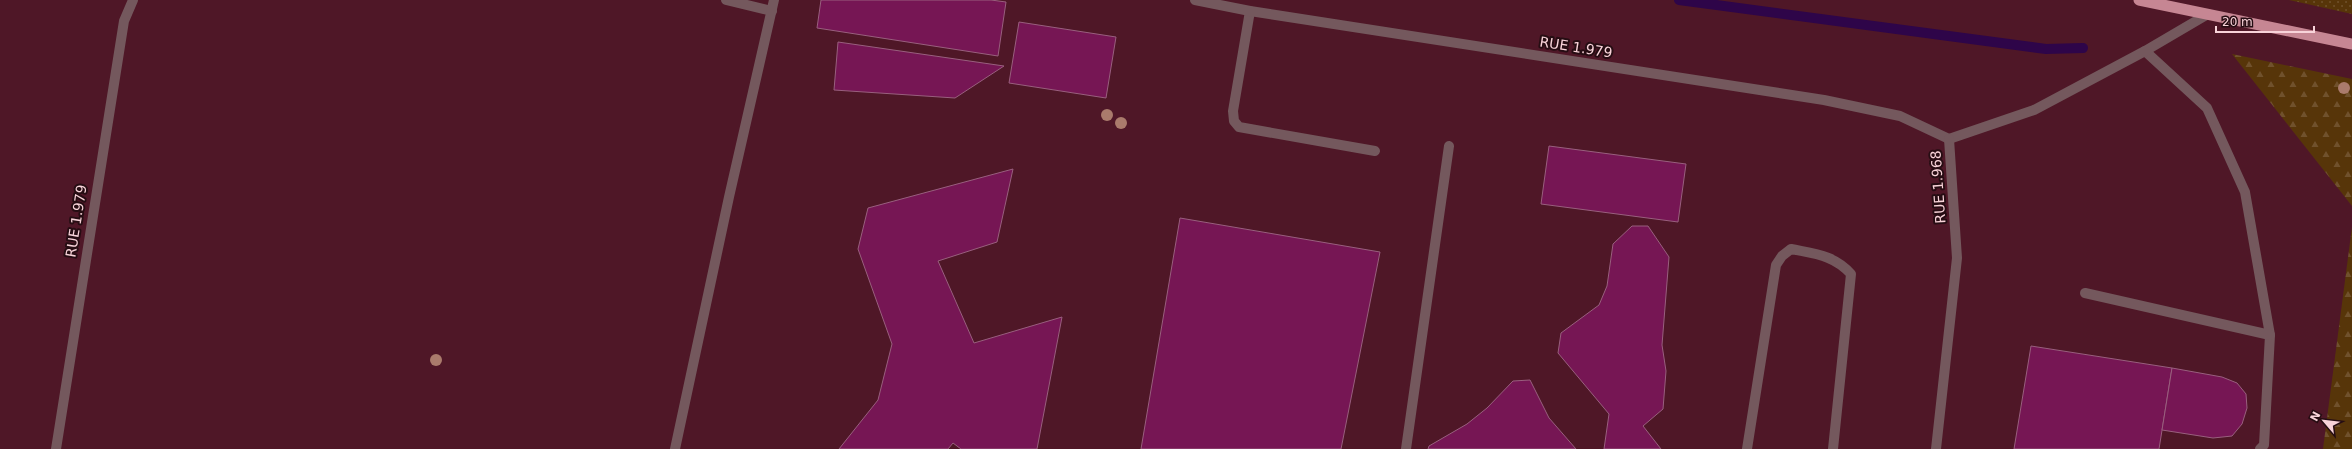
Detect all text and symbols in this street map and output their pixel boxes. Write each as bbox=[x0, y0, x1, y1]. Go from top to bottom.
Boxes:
scale bar bbox=[2216, 8, 2314, 34]
text: 20 m bbox=[2222, 15, 2253, 29]
street label: RUE 1.979 bbox=[1539, 33, 1613, 61]
street label: RUE 1.968 bbox=[1927, 150, 1949, 224]
street label: RUE 1.979 bbox=[62, 184, 90, 258]
north arrow bbox=[2304, 401, 2344, 441]
text: N bbox=[2308, 409, 2324, 424]

